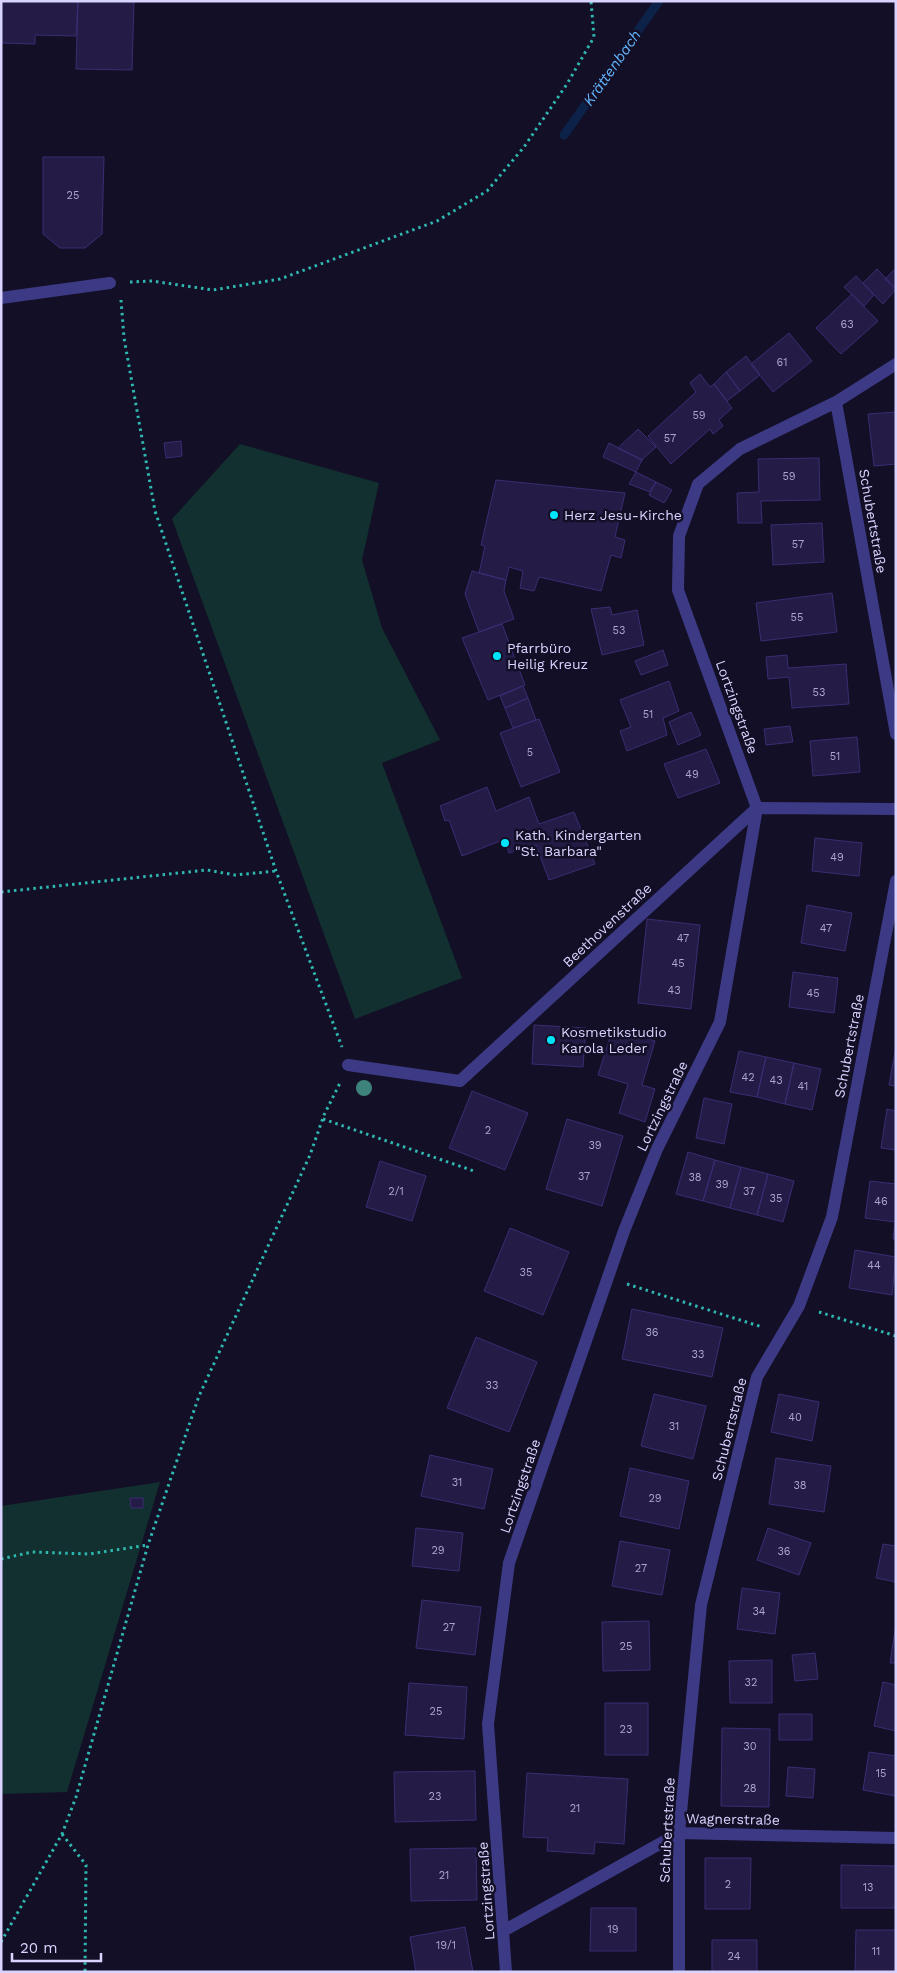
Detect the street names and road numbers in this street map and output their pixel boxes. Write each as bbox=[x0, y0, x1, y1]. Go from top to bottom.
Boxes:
street label: Schubertstraße bbox=[856, 468, 890, 574]
street label: Lortzingstraße bbox=[713, 658, 761, 756]
street label: Beethovenstraße bbox=[559, 880, 655, 970]
street label: Schubertstraße bbox=[831, 993, 867, 1099]
street label: Lortzingstraße bbox=[633, 1058, 691, 1154]
street label: Schubertstraße bbox=[708, 1376, 750, 1482]
street label: Lortzingstraße bbox=[496, 1437, 544, 1535]
street label: Schubertstraße bbox=[656, 1777, 678, 1883]
street label: Wagnerstraße bbox=[686, 1810, 780, 1828]
street label: Lortzingstraße bbox=[475, 1841, 497, 1941]

